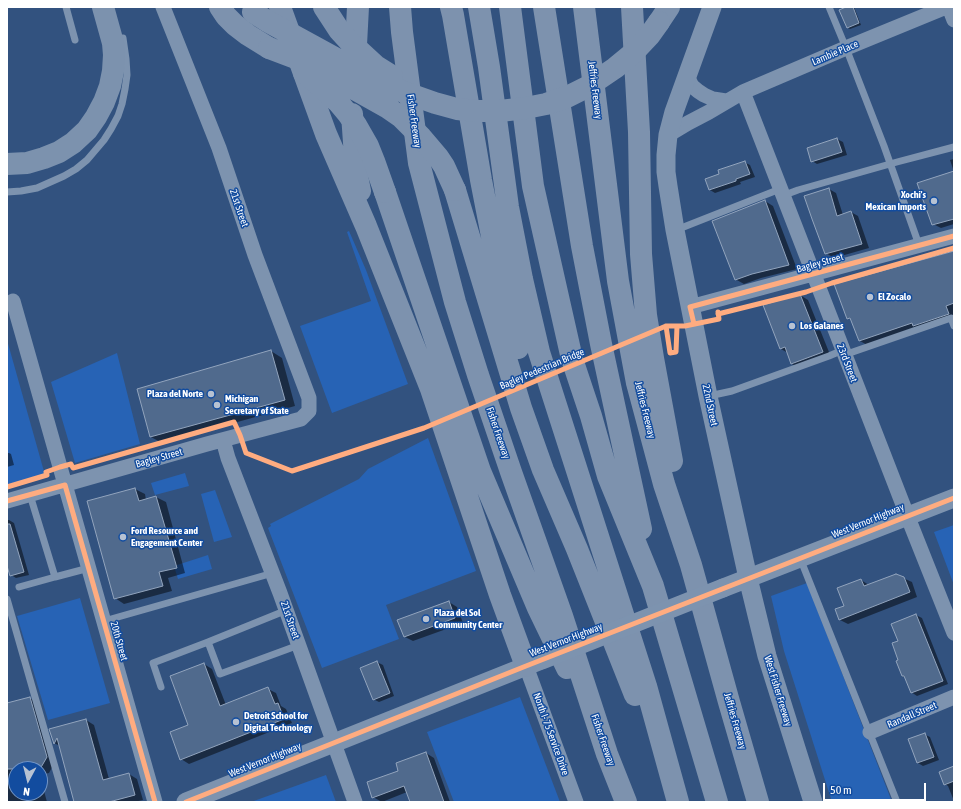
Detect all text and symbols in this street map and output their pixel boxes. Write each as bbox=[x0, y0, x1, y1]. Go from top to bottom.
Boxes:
street label: Lambie Place bbox=[810, 38, 860, 68]
street label: Jeffries Freeway bbox=[585, 60, 605, 120]
street label: Fisher Freeway bbox=[404, 93, 424, 149]
street label: 21st Street bbox=[227, 188, 251, 228]
place label: Xochi's Mexican Imports bbox=[866, 189, 926, 212]
marker: Xochi's Mexican Imports bbox=[929, 196, 939, 206]
street label: Bagley Street bbox=[795, 251, 845, 275]
place label: El Zocalo bbox=[878, 291, 911, 303]
marker: El Zocalo bbox=[865, 292, 875, 302]
place label: Los Galanes bbox=[800, 320, 844, 332]
marker: Los Galanes bbox=[787, 321, 797, 331]
street label: 23rd Street bbox=[834, 342, 860, 384]
street label: Bagley Pedestrian Bridge bbox=[498, 346, 586, 392]
street label: Jeffries Freeway bbox=[632, 380, 658, 440]
street label: 22nd Street bbox=[700, 383, 720, 427]
place label: Plaza del Norte bbox=[147, 388, 203, 400]
marker: Plaza del Norte bbox=[206, 389, 216, 399]
place label: Michigan Secretary of State bbox=[225, 393, 289, 416]
marker: Michigan Secretary of State bbox=[212, 400, 222, 410]
street label: Fisher Freeway bbox=[484, 406, 512, 460]
street label: Bagley Street bbox=[134, 446, 184, 470]
street label: West Vernor Highway bbox=[830, 501, 906, 541]
place label: Ford Resource and Engagement Center bbox=[131, 525, 202, 548]
marker: Ford Resource and Engagement Center bbox=[118, 532, 128, 542]
street label: 21st Street bbox=[278, 600, 302, 640]
place label: Plaza del Sol Community Center bbox=[434, 607, 502, 630]
marker: Plaza del Sol Community Center bbox=[421, 614, 431, 624]
street label: 20th Street bbox=[108, 620, 130, 662]
street label: West Vernor Highway bbox=[528, 621, 604, 659]
street label: West Fisher Freeway bbox=[762, 654, 794, 728]
street label: North I- 75 Service Drive bbox=[531, 691, 571, 777]
street label: Jeffries Freeway bbox=[721, 691, 749, 751]
street label: Randall Street bbox=[885, 699, 939, 731]
place label: Detroit School for Digital Technology bbox=[244, 710, 312, 734]
street label: Fisher Freeway bbox=[589, 713, 617, 767]
marker: Detroit School for Digital Technology bbox=[231, 717, 241, 727]
street label: West Vernor Highway bbox=[227, 740, 303, 780]
north arrow bbox=[8, 761, 48, 801]
scale bar bbox=[825, 775, 928, 801]
text: 50 m bbox=[830, 783, 852, 797]
text: N bbox=[23, 786, 31, 798]

